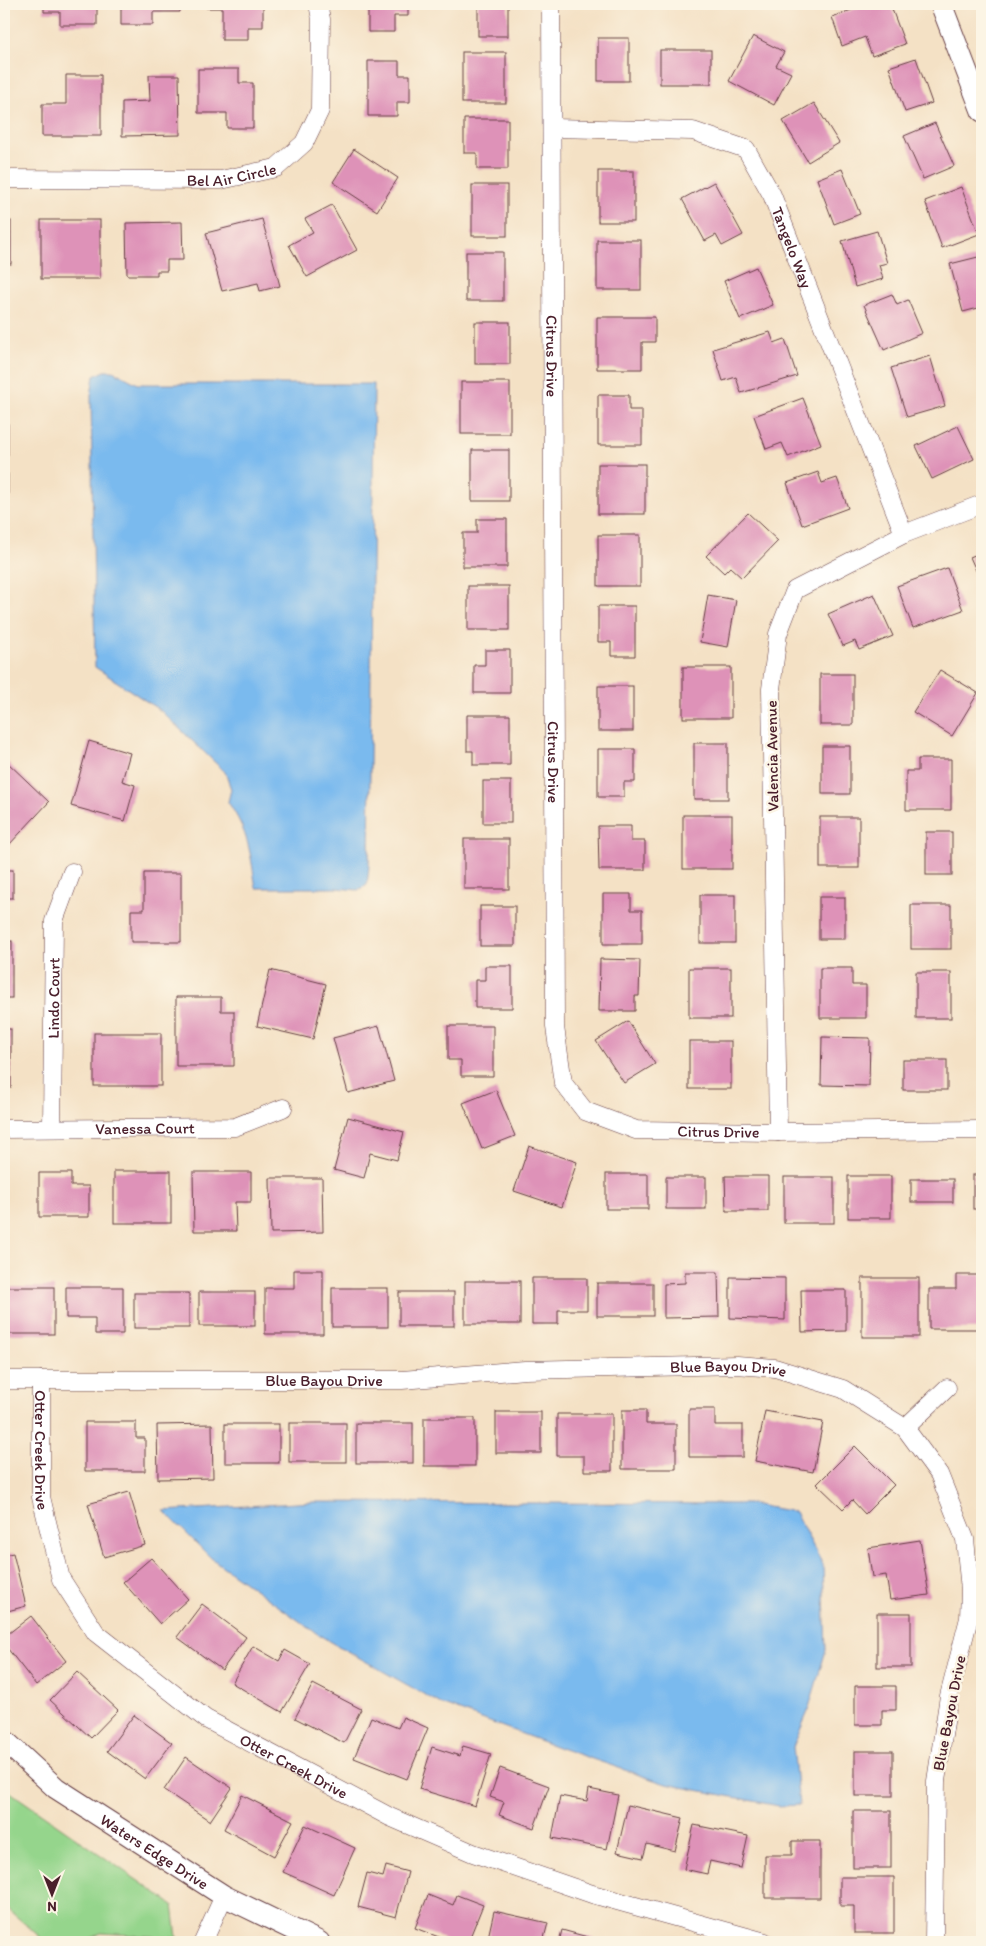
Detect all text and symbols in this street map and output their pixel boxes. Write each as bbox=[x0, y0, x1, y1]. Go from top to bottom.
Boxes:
street label: Bel Air Circle bbox=[187, 159, 278, 190]
street label: Tangelo Way bbox=[768, 204, 817, 291]
street label: Citrus Drive bbox=[543, 315, 562, 397]
street label: Valencia Avenue bbox=[762, 700, 782, 812]
street label: Citrus Drive bbox=[544, 721, 564, 803]
street label: Lindo Court bbox=[43, 957, 63, 1039]
street label: Vanessa Court bbox=[95, 1118, 195, 1138]
street label: Citrus Drive bbox=[677, 1121, 760, 1141]
street label: Blue Bayou Drive bbox=[670, 1355, 789, 1381]
street label: Blue Bayou Drive bbox=[265, 1371, 383, 1390]
street label: Otter Creek Drive bbox=[31, 1390, 53, 1512]
street label: Blue Bayou Drive bbox=[928, 1654, 970, 1772]
street label: Otter Creek Drive bbox=[237, 1729, 351, 1802]
street label: Waters Edge Drive bbox=[97, 1810, 213, 1893]
north arrow bbox=[28, 1868, 78, 1918]
text: N bbox=[47, 1898, 57, 1915]

